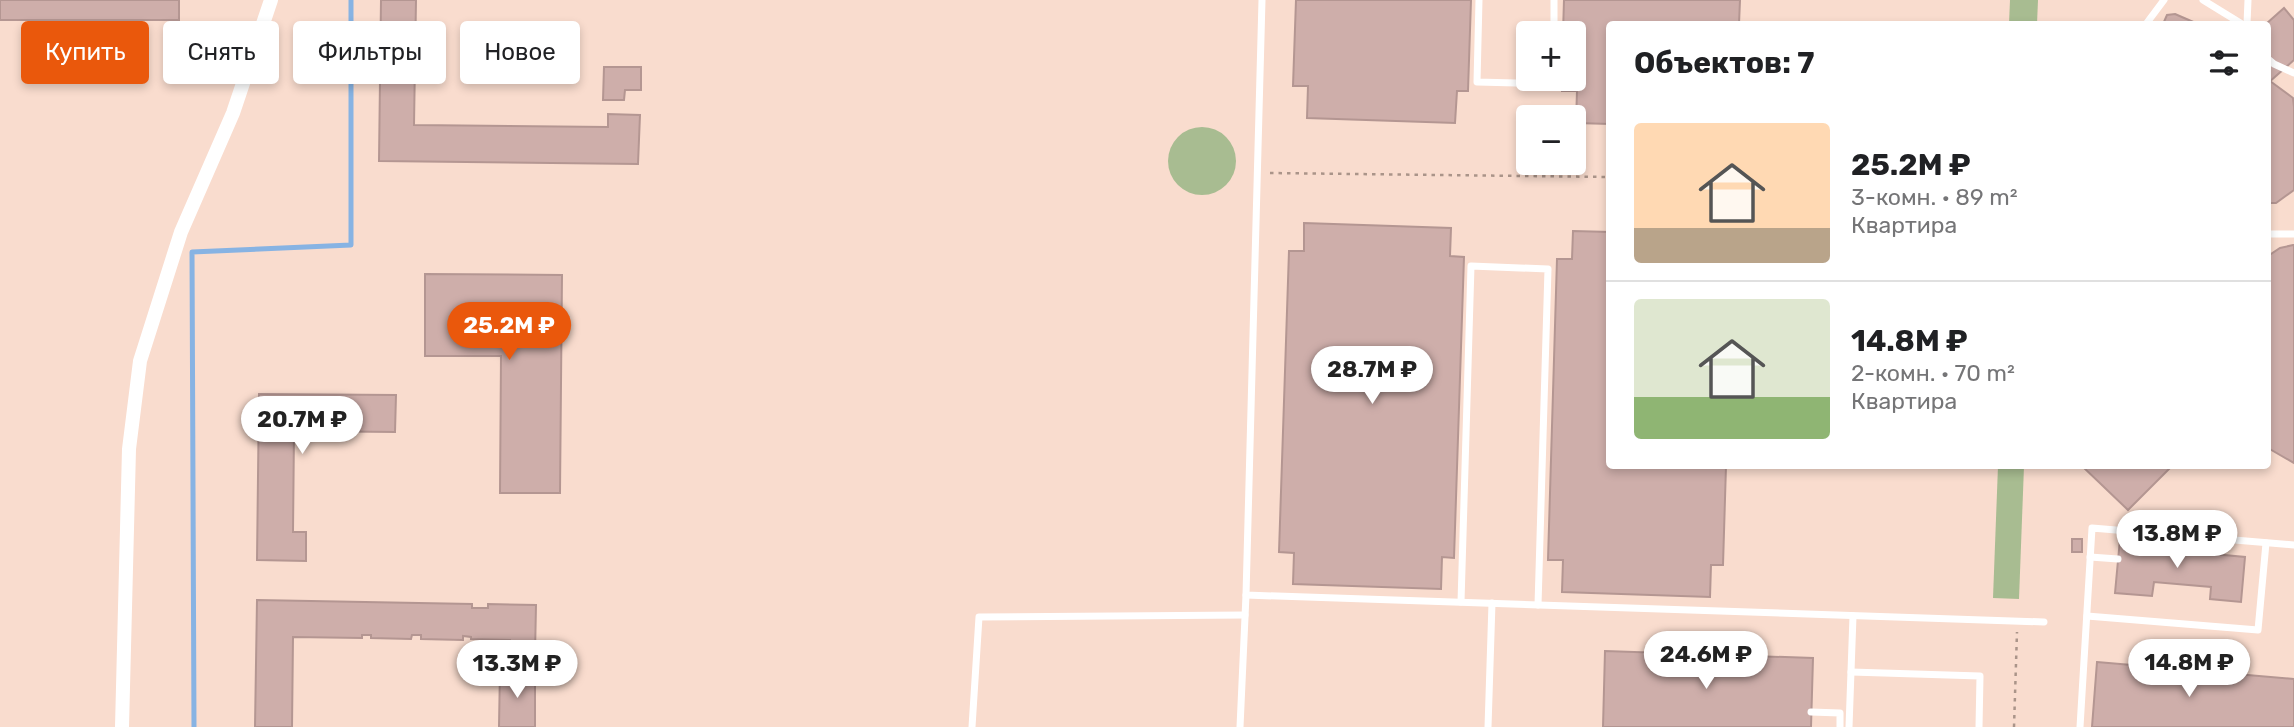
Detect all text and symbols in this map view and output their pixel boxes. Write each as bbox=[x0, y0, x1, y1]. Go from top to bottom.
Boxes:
chip: Купить bbox=[21, 21, 149, 84]
chip: Снять bbox=[163, 21, 279, 84]
chip: Фильтры bbox=[293, 21, 446, 84]
chip: Новое bbox=[460, 21, 580, 84]
map controls bbox=[1516, 21, 1586, 175]
button: + bbox=[1516, 21, 1586, 91]
icon: filters bbox=[2205, 44, 2243, 82]
text: Объектов: 7 bbox=[1634, 45, 1815, 81]
button: − bbox=[1516, 105, 1586, 175]
text: 25.2M ₽ bbox=[1851, 147, 1971, 183]
icon: home bbox=[1690, 151, 1774, 235]
text: 3-комн. · 89 m² bbox=[1851, 183, 2017, 211]
text: Квартира bbox=[1851, 211, 1957, 239]
pin: 25.2M ₽ bbox=[444, 302, 574, 362]
text: 25.2M ₽ bbox=[463, 311, 555, 339]
text: 14.8M ₽ bbox=[1851, 323, 1968, 359]
icon: home bbox=[1690, 327, 1774, 411]
pin: 28.7M ₽ bbox=[1307, 346, 1437, 406]
text: 28.7M ₽ bbox=[1327, 355, 1417, 383]
text: 2-комн. · 70 m² bbox=[1851, 359, 2015, 387]
text: Квартира bbox=[1851, 387, 1957, 415]
pin: 20.7M ₽ bbox=[237, 396, 367, 456]
text: 20.7M ₽ bbox=[257, 405, 347, 433]
pin: 13.8M ₽ bbox=[2112, 510, 2242, 570]
text: 13.8M ₽ bbox=[2132, 519, 2222, 547]
pin: 24.6M ₽ bbox=[1641, 632, 1771, 691]
pin: 13.3M ₽ bbox=[452, 640, 582, 700]
text: 24.6M ₽ bbox=[1660, 640, 1752, 668]
pin: 14.8M ₽ bbox=[2124, 640, 2254, 699]
text: 14.8M ₽ bbox=[2144, 648, 2234, 676]
text: 13.3M ₽ bbox=[473, 649, 561, 677]

